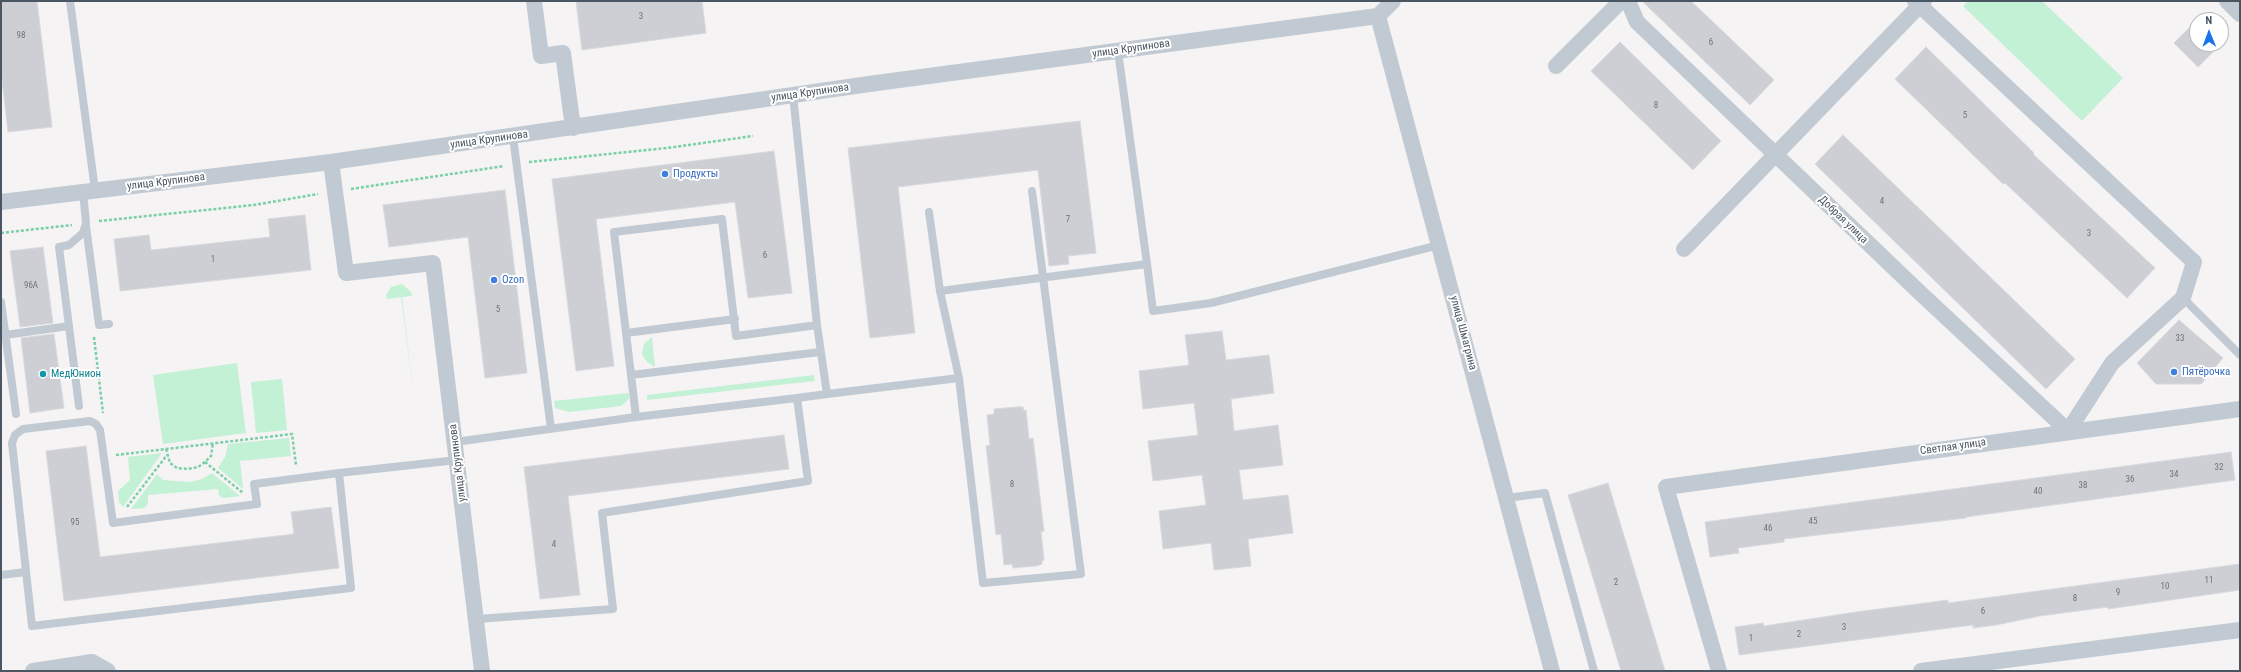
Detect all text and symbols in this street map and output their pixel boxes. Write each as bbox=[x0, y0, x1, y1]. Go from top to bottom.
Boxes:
house number: 3 bbox=[639, 12, 643, 22]
north arrow bbox=[2189, 12, 2229, 52]
text: N bbox=[2205, 14, 2212, 27]
house number: 98 bbox=[17, 31, 25, 41]
street label: улица Крупинова bbox=[1091, 37, 1171, 61]
house number: 6 bbox=[1709, 38, 1713, 48]
street label: улица Крупинова bbox=[770, 81, 850, 105]
house number: 8 bbox=[1654, 101, 1658, 111]
house number: 5 bbox=[1963, 111, 1967, 121]
street label: улица Крупинова bbox=[449, 128, 529, 152]
place label: Продукты bbox=[673, 167, 718, 181]
marker: Продукты bbox=[660, 169, 670, 179]
street label: улица Крупинова bbox=[126, 171, 206, 193]
street label: Добрая улица bbox=[1816, 193, 1870, 247]
house number: 4 bbox=[1880, 197, 1884, 207]
house number: 7 bbox=[1066, 215, 1070, 225]
house number: 3 bbox=[2087, 229, 2091, 239]
house number: 6 bbox=[763, 251, 767, 261]
house number: 1 bbox=[211, 255, 215, 265]
place label: Ozon bbox=[502, 273, 524, 287]
marker: Ozon bbox=[489, 275, 499, 285]
house number: 96А bbox=[24, 281, 38, 291]
street label: улица Шмагрина bbox=[1447, 294, 1479, 372]
house number: 5 bbox=[496, 305, 500, 315]
house number: 33 bbox=[2176, 334, 2184, 344]
place label: Пятёрочка bbox=[2182, 365, 2230, 379]
place label: МедЮнион bbox=[51, 367, 101, 381]
marker: Пятёрочка bbox=[2169, 367, 2179, 377]
marker: МедЮнион bbox=[38, 369, 48, 379]
street label: улица Крупинова bbox=[447, 423, 469, 503]
street label: Светлая улица bbox=[1919, 436, 1987, 458]
house number: 32 bbox=[2215, 463, 2223, 473]
house number: 34 bbox=[2170, 470, 2178, 480]
house number: 36 bbox=[2126, 475, 2134, 485]
house number: 8 bbox=[1010, 480, 1014, 490]
house number: 38 bbox=[2079, 481, 2087, 491]
house number: 40 bbox=[2034, 487, 2042, 497]
house number: 45 bbox=[1809, 517, 1817, 527]
house number: 95 bbox=[71, 518, 79, 528]
house number: 46 bbox=[1764, 524, 1772, 534]
house number: 4 bbox=[552, 540, 556, 550]
house number: 11 bbox=[2205, 576, 2213, 586]
house number: 2 bbox=[1614, 578, 1618, 588]
house number: 10 bbox=[2161, 582, 2169, 592]
house number: 9 bbox=[2116, 588, 2120, 598]
house number: 8 bbox=[2073, 594, 2077, 604]
house number: 6 bbox=[1981, 607, 1985, 617]
house number: 3 bbox=[1842, 623, 1846, 633]
house number: 2 bbox=[1797, 630, 1801, 640]
house number: 1 bbox=[1749, 634, 1753, 644]

